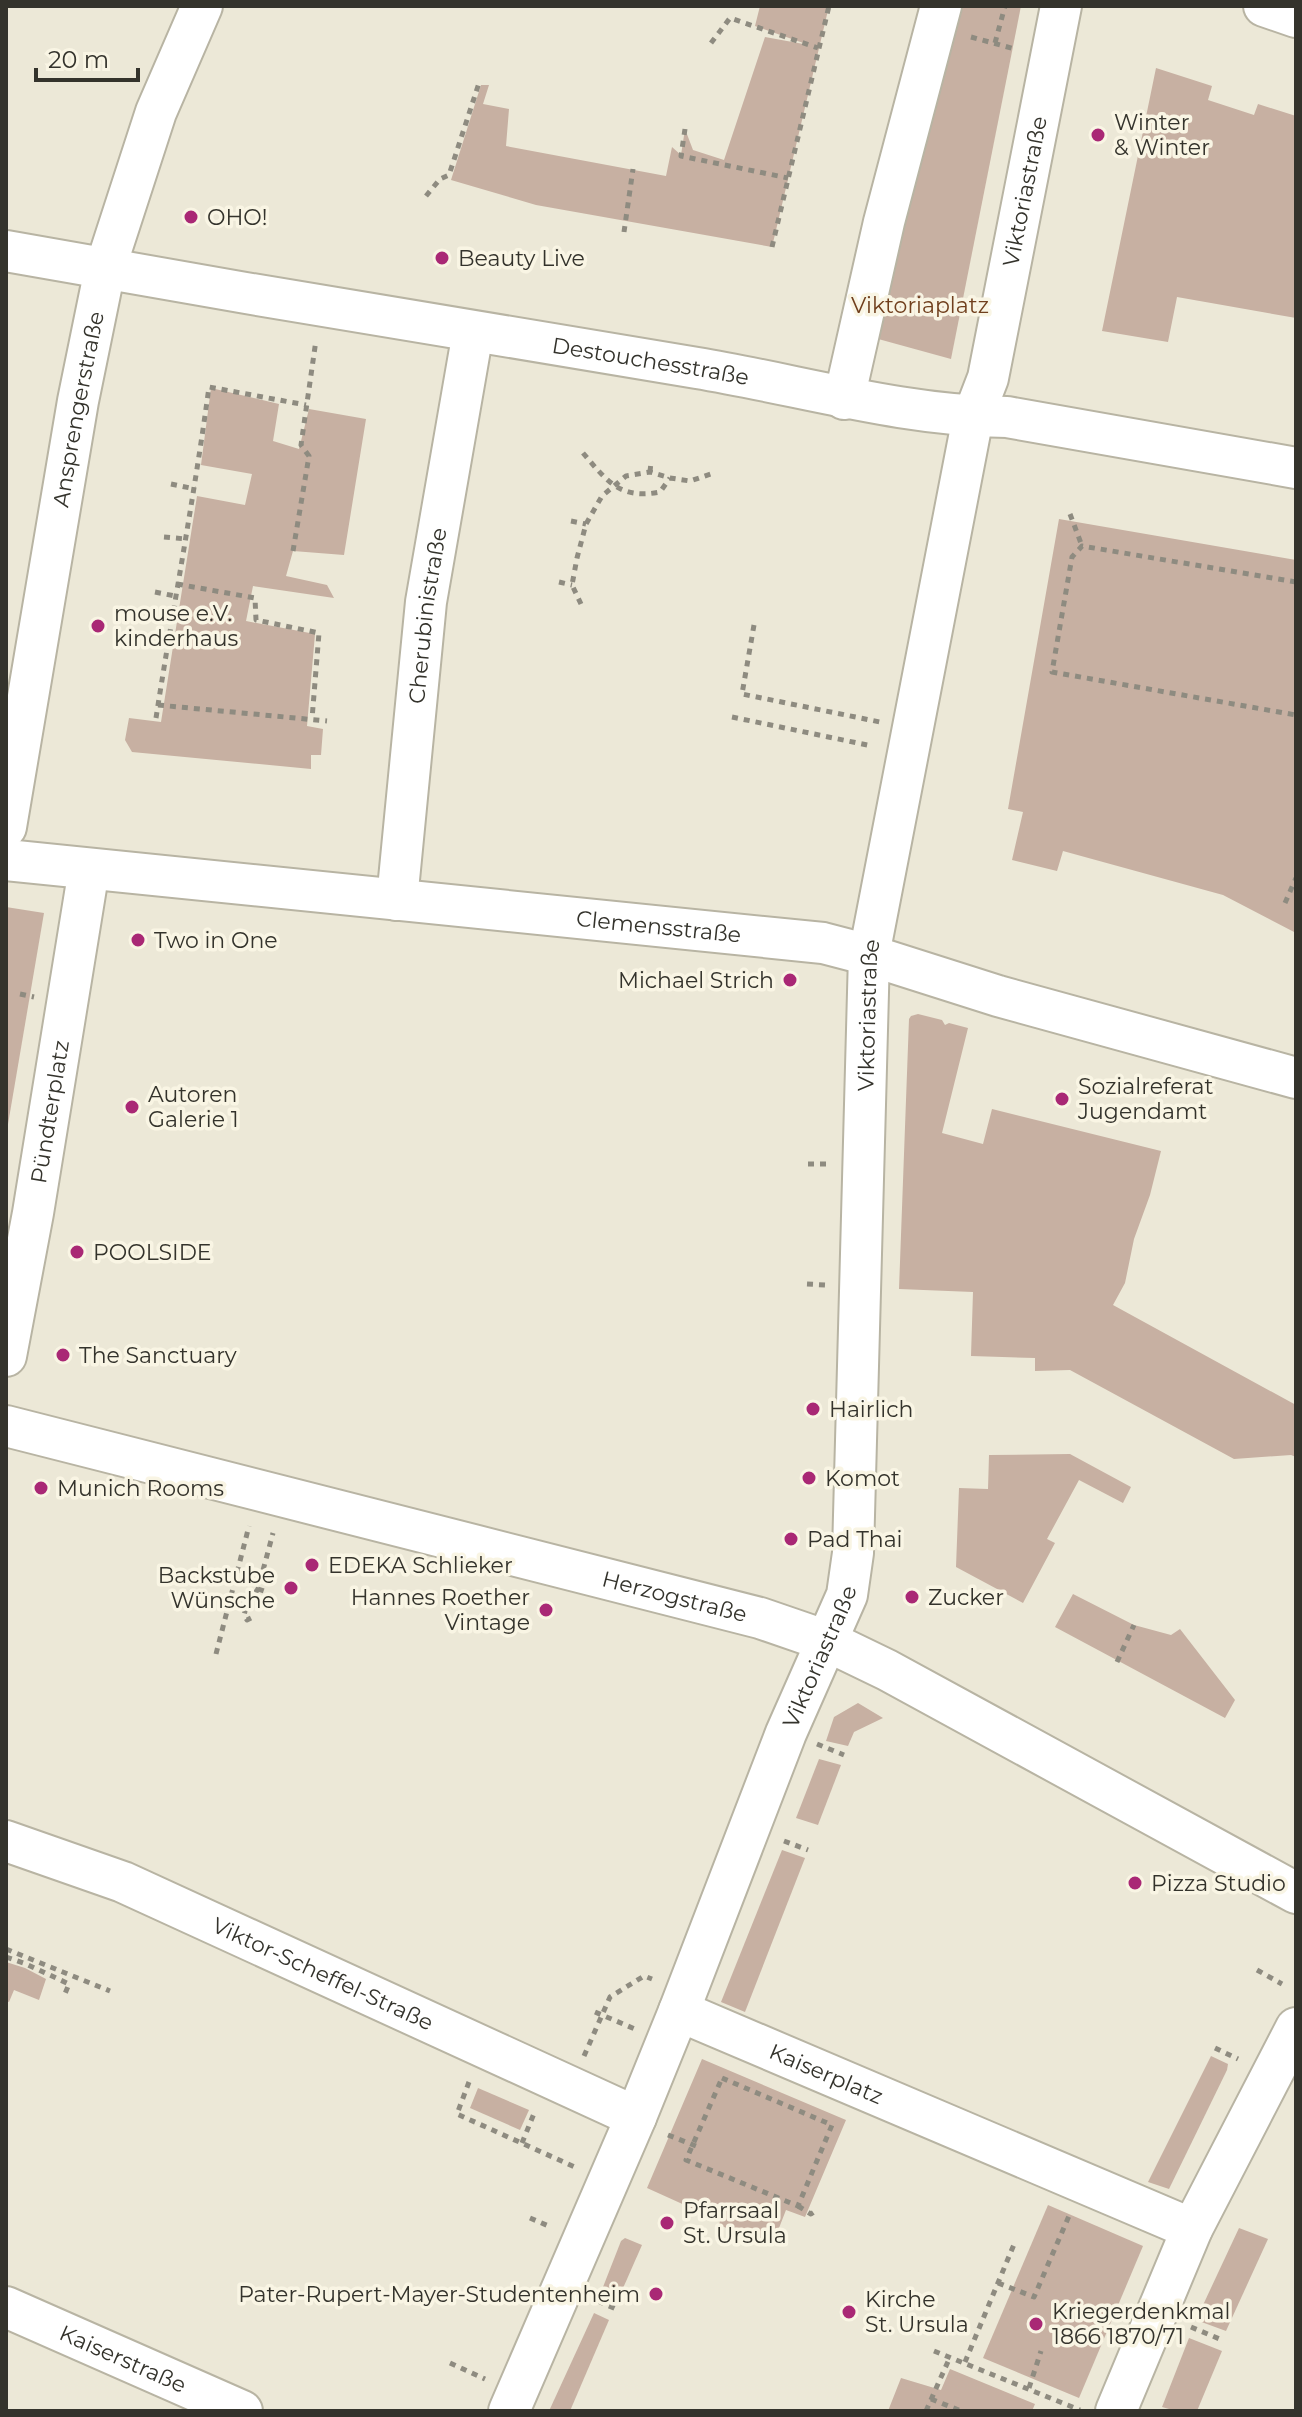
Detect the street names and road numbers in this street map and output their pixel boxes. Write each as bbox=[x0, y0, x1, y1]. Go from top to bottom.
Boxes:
street label: Viktoriastraße bbox=[997, 114, 1053, 269]
street label: Ansprengerstraße bbox=[47, 309, 110, 509]
street label: Destouchesstraße bbox=[550, 332, 751, 391]
street label: Cherubinistraße bbox=[403, 525, 453, 705]
street label: Clemensstraße bbox=[575, 905, 742, 949]
street label: Viktoriastraße bbox=[852, 937, 886, 1092]
street label: Pündterplatz bbox=[25, 1038, 75, 1186]
street label: Herzogstraße bbox=[599, 1565, 750, 1628]
street label: Viktoriastraße bbox=[777, 1584, 862, 1732]
street label: Viktor-Scheffel-Straße bbox=[208, 1912, 438, 2036]
street label: Kaiserplatz bbox=[765, 2038, 887, 2110]
street label: Kaiserstraße bbox=[55, 2319, 190, 2399]

